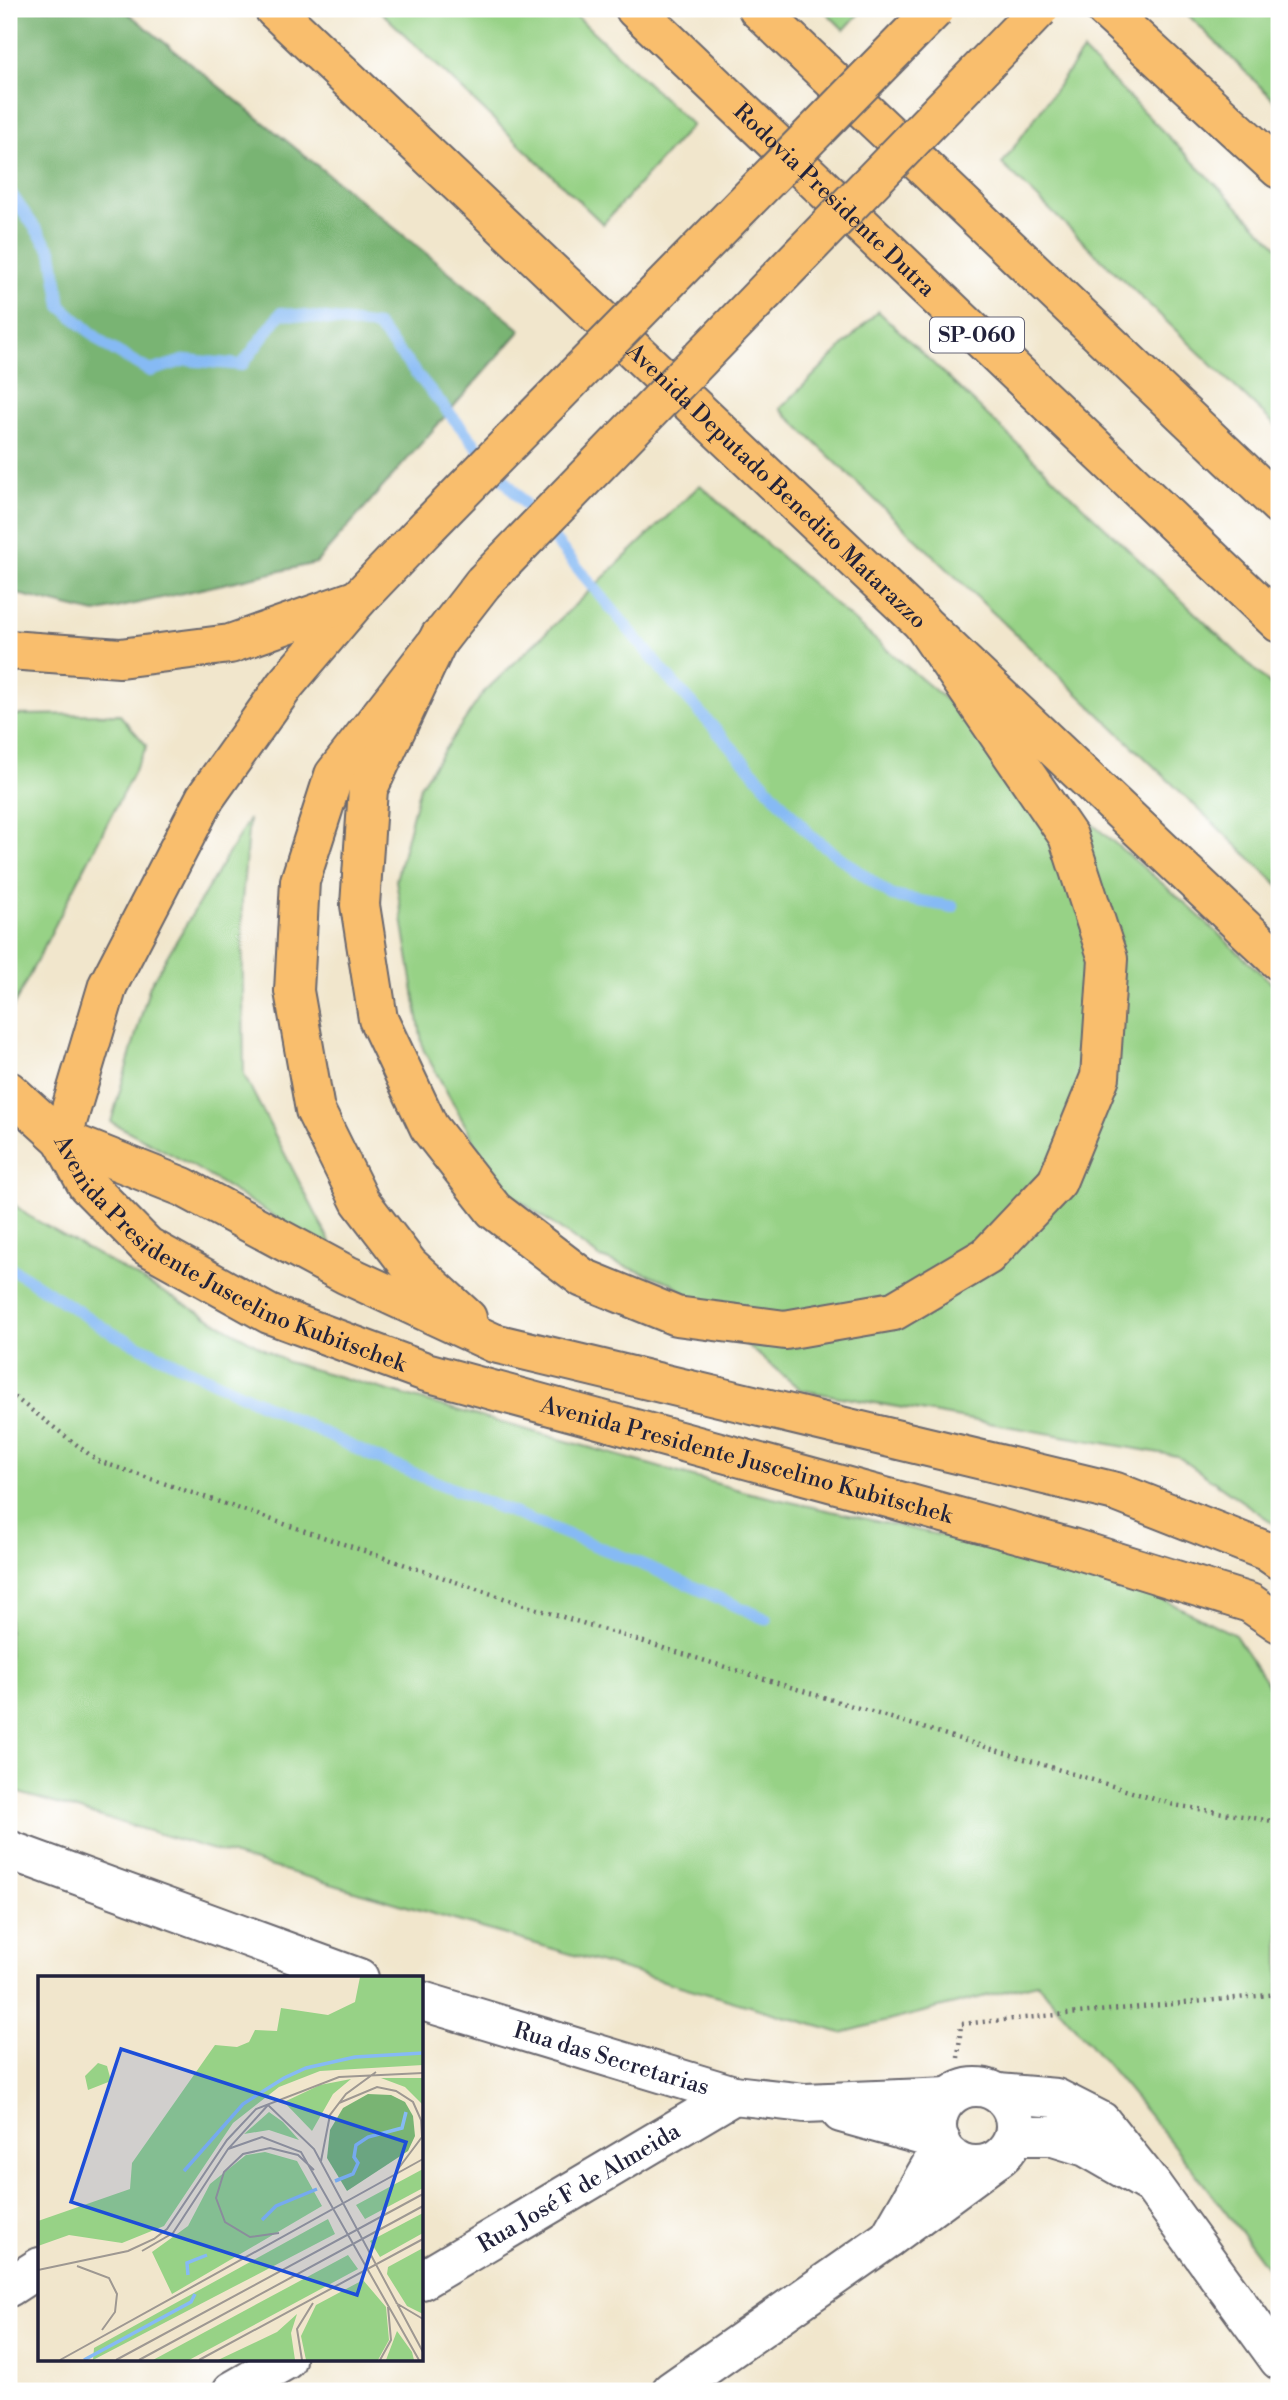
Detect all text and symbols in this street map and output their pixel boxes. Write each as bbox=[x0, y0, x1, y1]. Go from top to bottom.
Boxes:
street label: Rodovia Presidente Dutra bbox=[727, 98, 941, 303]
road number: SP-060 bbox=[930, 318, 1024, 352]
street label: Avenida Deputado Benedito Matarazzo bbox=[620, 337, 932, 635]
street label: Avenida Presidente Juscelino Kubitschek bbox=[47, 1130, 411, 1379]
street label: Avenida Presidente Juscelino Kubitschek bbox=[537, 1391, 957, 1530]
inset map bbox=[38, 1976, 424, 2362]
street label: Rua das Secretarias bbox=[510, 2016, 712, 2102]
street label: Rua José F de Almeida bbox=[473, 2117, 686, 2259]

